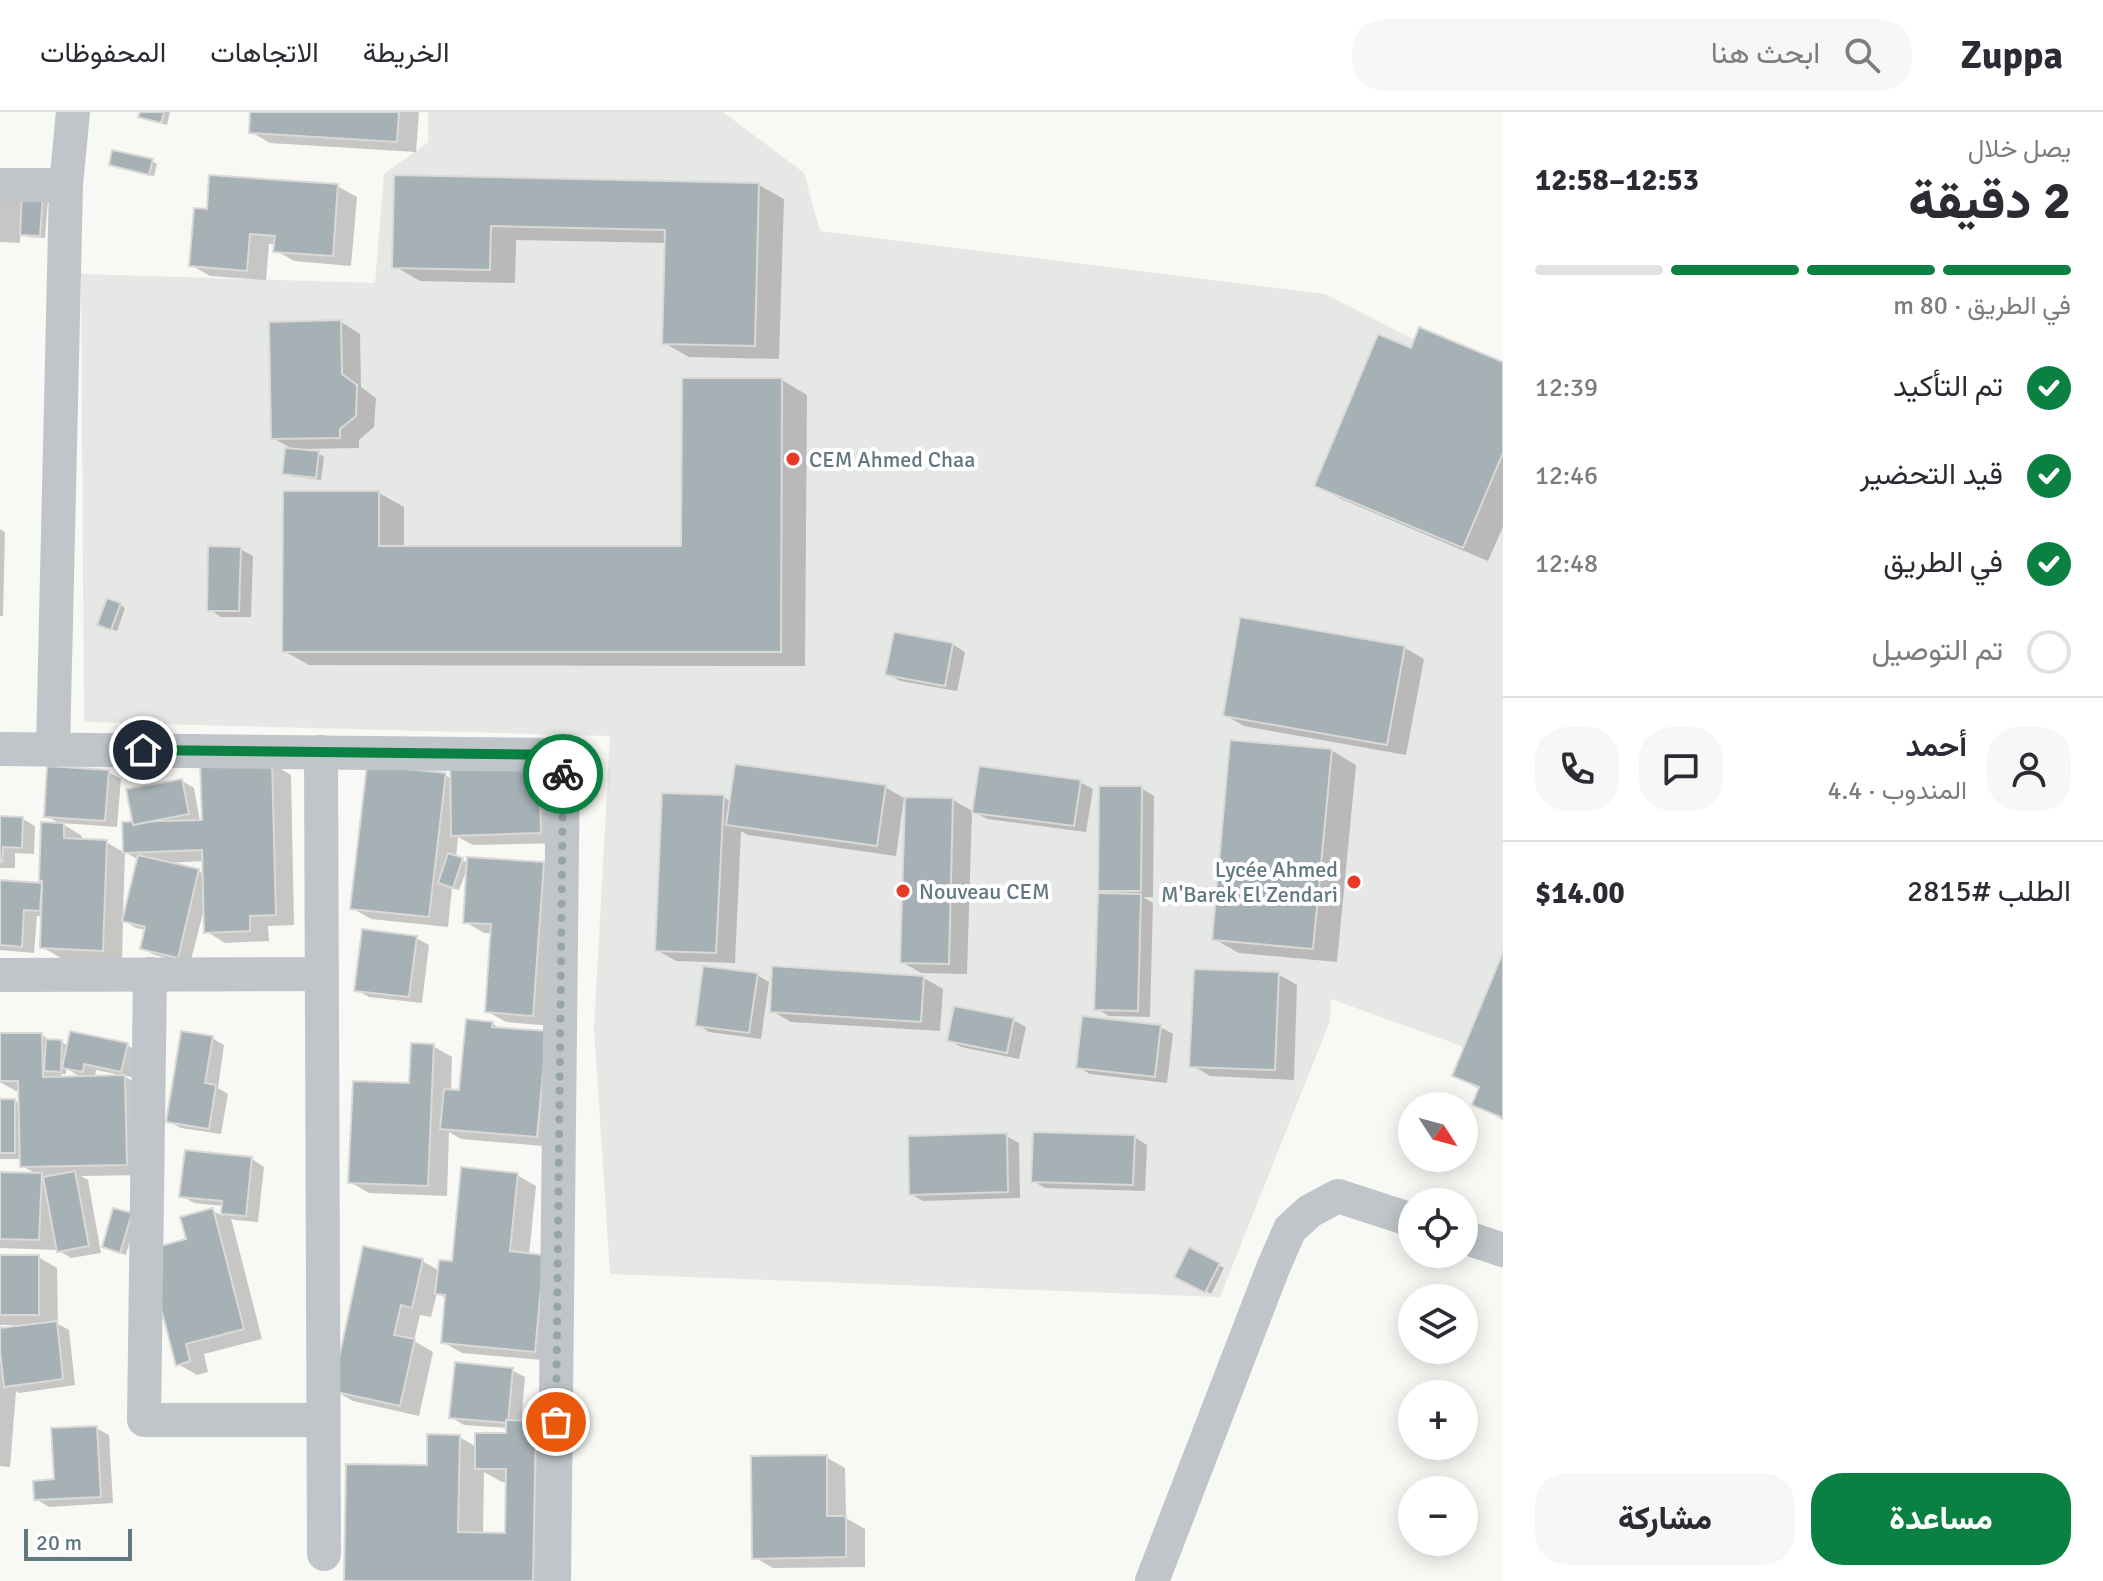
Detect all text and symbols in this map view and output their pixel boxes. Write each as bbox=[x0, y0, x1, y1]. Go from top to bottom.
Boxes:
search box bbox=[1352, 19, 1912, 91]
text: Zuppa bbox=[1960, 32, 2063, 79]
icon: search bbox=[1840, 33, 1884, 77]
text: ابحث هنا bbox=[1711, 35, 1820, 72]
text: المحفوظات bbox=[40, 36, 166, 70]
text: الاتجاهات bbox=[210, 36, 319, 70]
text: الخريطة bbox=[363, 36, 449, 70]
text: يصل خلال bbox=[1968, 133, 2071, 165]
text: 12:53–12:58 bbox=[1535, 162, 1699, 199]
text: 2 دقيقة bbox=[1908, 169, 2071, 233]
text: في الطريق · 80 m bbox=[1893, 290, 2071, 322]
icon: check bbox=[2027, 366, 2071, 410]
text: تم التأكيد bbox=[1893, 368, 2003, 405]
text: 12:39 bbox=[1535, 372, 1598, 404]
place label: CEM Ahmed Chaa bbox=[809, 446, 975, 473]
marker: CEM Ahmed Chaa bbox=[784, 450, 802, 468]
icon: check bbox=[2027, 454, 2071, 498]
text: قيد التحضير bbox=[1860, 456, 2003, 493]
text: 12:46 bbox=[1535, 460, 1598, 492]
icon: check bbox=[2027, 542, 2071, 586]
text: في الطريق bbox=[1883, 544, 2003, 581]
text: 12:48 bbox=[1535, 548, 1598, 580]
text: تم التوصيل bbox=[1871, 632, 2003, 669]
pin bbox=[109, 716, 177, 784]
button: phone bbox=[1535, 727, 1619, 811]
button: chat bbox=[1639, 727, 1723, 811]
button: person bbox=[1987, 727, 2071, 811]
icon: home bbox=[121, 728, 165, 772]
text: أحمد bbox=[1905, 728, 1967, 765]
courier bbox=[523, 734, 603, 814]
icon: bike bbox=[541, 752, 585, 796]
text: المندوب · 4.4 bbox=[1827, 775, 1967, 807]
place label: Lycée Ahmed M'Barek El Zendari bbox=[1161, 856, 1338, 908]
marker: Lycée Ahmed M'Barek El Zendari bbox=[1345, 873, 1363, 891]
text: الطلب #2815 bbox=[1907, 873, 2071, 910]
text: $14.00 bbox=[1535, 875, 1625, 912]
place label: Nouveau CEM bbox=[919, 878, 1050, 905]
marker: Nouveau CEM bbox=[894, 882, 912, 900]
north arrow bbox=[1398, 1092, 1478, 1172]
map controls bbox=[1398, 1092, 1478, 1556]
button: locate bbox=[1398, 1188, 1478, 1268]
button: layers bbox=[1398, 1284, 1478, 1364]
button: + bbox=[1398, 1380, 1478, 1460]
pin bbox=[522, 1388, 590, 1456]
icon: bag bbox=[534, 1400, 578, 1444]
button: مشاركة bbox=[1535, 1473, 1795, 1565]
button: مساعدة bbox=[1811, 1473, 2071, 1565]
button: − bbox=[1398, 1476, 1478, 1556]
scale bar bbox=[24, 1525, 132, 1561]
text: 20 m bbox=[36, 1529, 82, 1556]

